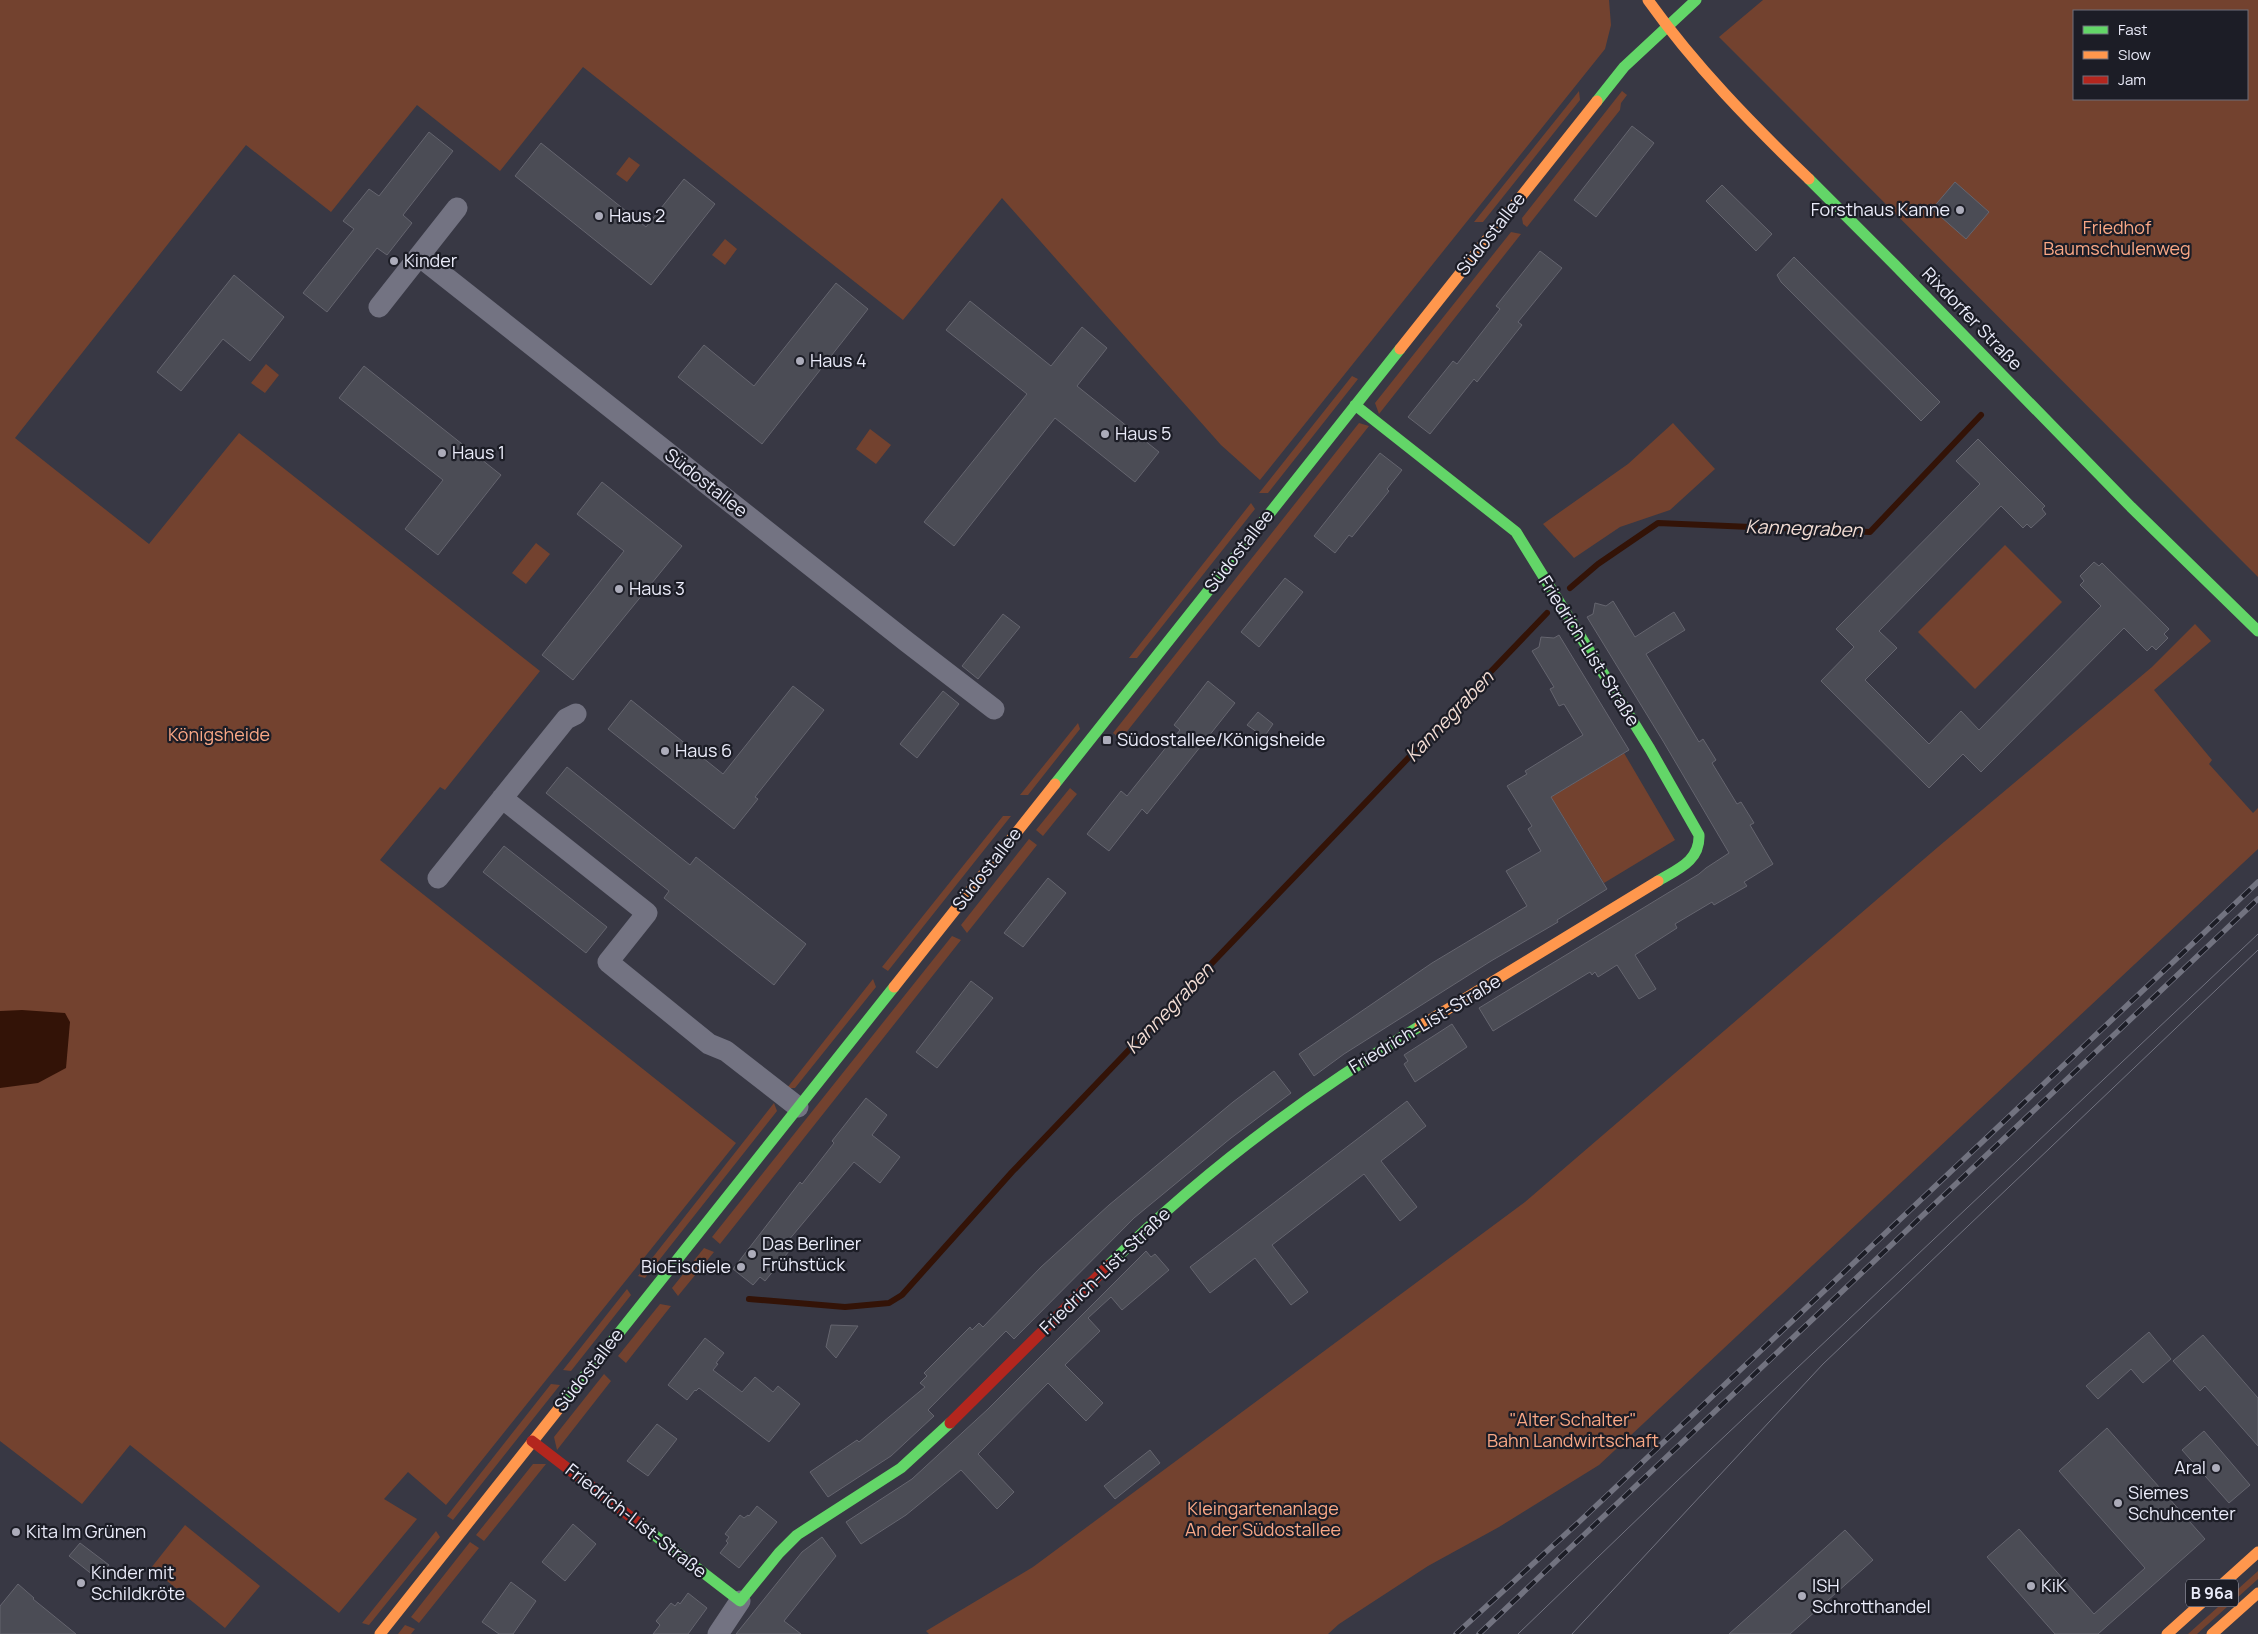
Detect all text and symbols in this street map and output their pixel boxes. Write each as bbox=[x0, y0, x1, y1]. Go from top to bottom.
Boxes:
legend bbox=[2073, 10, 2248, 100]
text: Fast bbox=[2118, 19, 2147, 40]
text: Slow bbox=[2118, 44, 2151, 65]
text: Jam bbox=[2118, 69, 2146, 90]
street label: Südostallee bbox=[1450, 187, 1530, 280]
place label: Forsthaus Kanne bbox=[1811, 197, 1950, 221]
place label: Haus 2 bbox=[609, 203, 665, 227]
marker: Forsthaus Kanne bbox=[1954, 204, 1966, 216]
marker: Haus 2 bbox=[593, 210, 605, 222]
park label: Friedhof Baumschulenweg bbox=[2043, 215, 2191, 260]
place label: Kinder bbox=[404, 248, 458, 272]
marker: Kinder bbox=[388, 255, 400, 267]
street label: Rixdorfer Straße bbox=[1917, 261, 2028, 375]
place label: Haus 4 bbox=[810, 348, 867, 372]
marker: Haus 4 bbox=[794, 355, 806, 367]
place label: Haus 5 bbox=[1115, 421, 1171, 445]
marker: Haus 5 bbox=[1099, 428, 1111, 440]
place label: Haus 1 bbox=[452, 440, 505, 464]
street label: Südostallee bbox=[660, 442, 753, 522]
marker: Haus 1 bbox=[436, 447, 448, 459]
street label: Südostallee bbox=[1198, 504, 1278, 597]
water label: Kannegraben bbox=[1745, 513, 1864, 543]
street label: Friedrich-List-Straße bbox=[1534, 571, 1646, 730]
place label: Haus 3 bbox=[629, 576, 685, 600]
marker: Haus 3 bbox=[613, 583, 625, 595]
water label: Kannegraben bbox=[1399, 664, 1500, 767]
park label: Königsheide bbox=[168, 722, 270, 746]
place label: Südostallee/Königsheide bbox=[1117, 727, 1325, 751]
marker: Südostallee/Königsheide bbox=[1101, 734, 1113, 746]
place label: Haus 6 bbox=[675, 738, 732, 762]
marker: Haus 6 bbox=[659, 745, 671, 757]
street label: Südostallee bbox=[946, 822, 1026, 915]
water label: Kannegraben bbox=[1119, 956, 1220, 1059]
street label: Friedrich-List-Straße bbox=[1344, 968, 1505, 1078]
street label: Friedrich-List-Straße bbox=[1034, 1201, 1175, 1339]
place label: Das Berliner Frühstück bbox=[762, 1231, 862, 1276]
marker: Das Berliner Frühstück bbox=[746, 1248, 758, 1260]
place label: BioEisdiele bbox=[641, 1254, 731, 1278]
marker: BioEisdiele bbox=[735, 1261, 747, 1273]
street label: Südostallee bbox=[548, 1323, 628, 1416]
park label: "Alter Schalter" Bahn Landwirtschaft bbox=[1487, 1407, 1659, 1452]
place label: Aral bbox=[2174, 1455, 2206, 1479]
street label: Friedrich-List-Straße bbox=[561, 1457, 712, 1583]
marker: Aral bbox=[2210, 1462, 2222, 1474]
place label: Siemes Schuhcenter bbox=[2128, 1480, 2236, 1525]
park label: Kleingartenanlage An der Südostallee bbox=[1185, 1496, 1341, 1541]
marker: Siemes Schuhcenter bbox=[2112, 1497, 2124, 1509]
place label: Kita Im Grünen bbox=[26, 1519, 146, 1543]
marker: Kita Im Grünen bbox=[10, 1526, 22, 1538]
place label: Kinder mit Schildkröte bbox=[91, 1560, 185, 1605]
place label: ISH Schrotthandel bbox=[1812, 1573, 1931, 1618]
place label: KiK bbox=[2041, 1573, 2067, 1597]
marker: Kinder mit Schildkröte bbox=[75, 1577, 87, 1589]
marker: KiK bbox=[2025, 1580, 2037, 1592]
road number: B 96a bbox=[2186, 1580, 2238, 1606]
marker: ISH Schrotthandel bbox=[1796, 1590, 1808, 1602]

